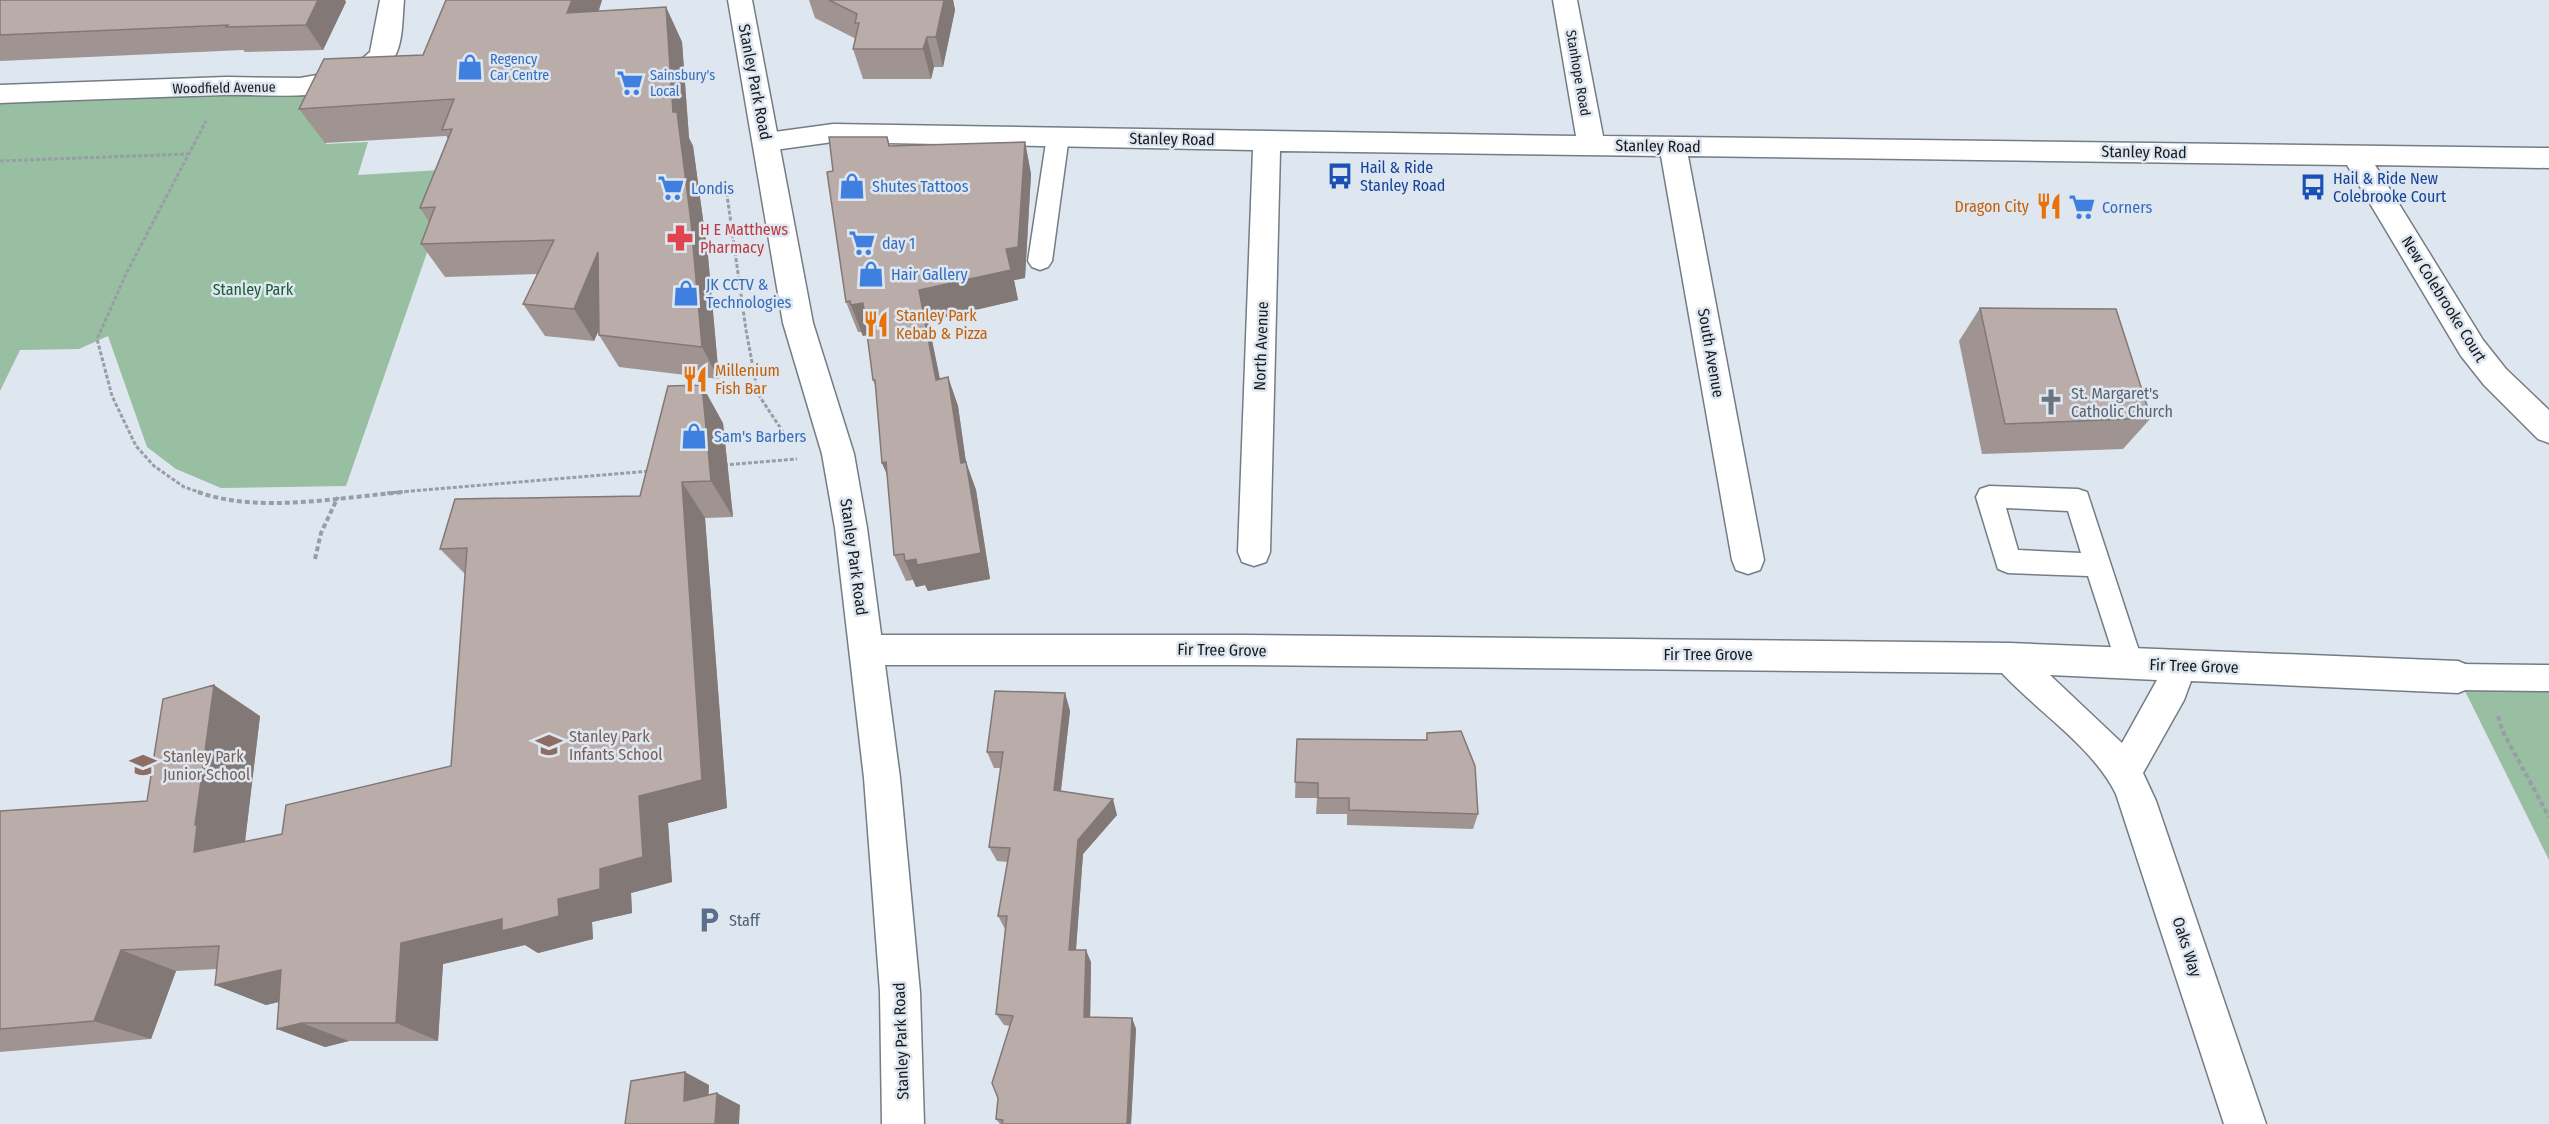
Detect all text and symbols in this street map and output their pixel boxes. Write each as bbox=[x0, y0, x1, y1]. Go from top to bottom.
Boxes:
street label: Stanley Park Road bbox=[734, 22, 776, 142]
street label: Stanhope Road bbox=[1562, 29, 1594, 117]
place label: Regency Car Centre bbox=[490, 51, 549, 84]
shop icon: Regency Car Centre bbox=[455, 52, 485, 82]
place label: Sainsbury's Local bbox=[650, 67, 715, 100]
supermarket icon: Sainsbury's Local bbox=[615, 68, 645, 98]
street label: Woodfield Avenue bbox=[172, 79, 276, 97]
street label: Stanley Road bbox=[1129, 129, 1215, 149]
street label: Stanley Road bbox=[1615, 136, 1701, 156]
street label: Stanley Road bbox=[2101, 142, 2187, 162]
place label: Hail & Ride Stanley Road bbox=[1360, 158, 1445, 195]
bus stop icon: Hail & Ride Stanley Road bbox=[1325, 161, 1355, 191]
place label: Hail & Ride New Colebrooke Court bbox=[2333, 169, 2447, 206]
shop icon: Shutes Tattoos bbox=[837, 171, 867, 201]
bus stop icon: Hail & Ride New Colebrooke Court bbox=[2298, 172, 2328, 202]
supermarket icon: Londis bbox=[656, 173, 686, 203]
place label: Shutes Tattoos bbox=[872, 177, 969, 196]
place label: Londis bbox=[691, 179, 734, 198]
restaurant icon: Dragon City bbox=[2034, 191, 2064, 221]
supermarket icon: Corners bbox=[2067, 192, 2097, 222]
place label: Dragon City bbox=[1955, 197, 2030, 216]
place label: Corners bbox=[2102, 198, 2153, 217]
place label: H E Matthews Pharmacy bbox=[700, 220, 788, 257]
pharmacy icon: H E Matthews Pharmacy bbox=[665, 223, 695, 253]
supermarket icon: day 1 bbox=[847, 228, 877, 258]
street label: New Colebrooke Court bbox=[2398, 232, 2491, 366]
place label: day 1 bbox=[882, 234, 915, 253]
shop icon: Hair Gallery bbox=[856, 259, 886, 289]
place label: Hair Gallery bbox=[891, 265, 969, 284]
place label: JK CCTV & Technologies bbox=[706, 275, 792, 312]
shop icon: JK CCTV & Technologies bbox=[671, 278, 701, 308]
park label: Stanley Park bbox=[213, 280, 294, 299]
street label: North Avenue bbox=[1250, 301, 1272, 391]
place label: Stanley Park Kebab & Pizza bbox=[896, 306, 988, 343]
street label: South Avenue bbox=[1694, 307, 1728, 399]
restaurant icon: Stanley Park Kebab & Pizza bbox=[861, 309, 891, 339]
place label: Millenium Fish Bar bbox=[715, 361, 780, 398]
restaurant icon: Millenium Fish Bar bbox=[680, 364, 710, 394]
place label: St. Margaret's Catholic Church bbox=[2071, 384, 2173, 421]
church icon: St. Margaret's Catholic Church bbox=[2036, 387, 2066, 417]
shop icon: Sam's Barbers bbox=[679, 421, 709, 451]
place label: Sam's Barbers bbox=[714, 427, 807, 446]
street label: Stanley Park Road bbox=[836, 497, 872, 617]
street label: Fir Tree Grove bbox=[1177, 640, 1267, 660]
street label: Fir Tree Grove bbox=[1663, 645, 1753, 664]
street label: Fir Tree Grove bbox=[2149, 655, 2239, 677]
place label: Stanley Park Infants School bbox=[569, 727, 663, 764]
school or university icon: Stanley Park Infants School bbox=[534, 730, 564, 760]
place label: Stanley Park Junior School bbox=[163, 747, 250, 784]
school or university icon: Stanley Park Junior School bbox=[128, 750, 158, 780]
parking icon: Staff bbox=[694, 905, 724, 935]
place label: Staff bbox=[729, 911, 761, 930]
street label: Oaks Way bbox=[2168, 915, 2206, 980]
street label: Stanley Park Road bbox=[889, 982, 913, 1100]

